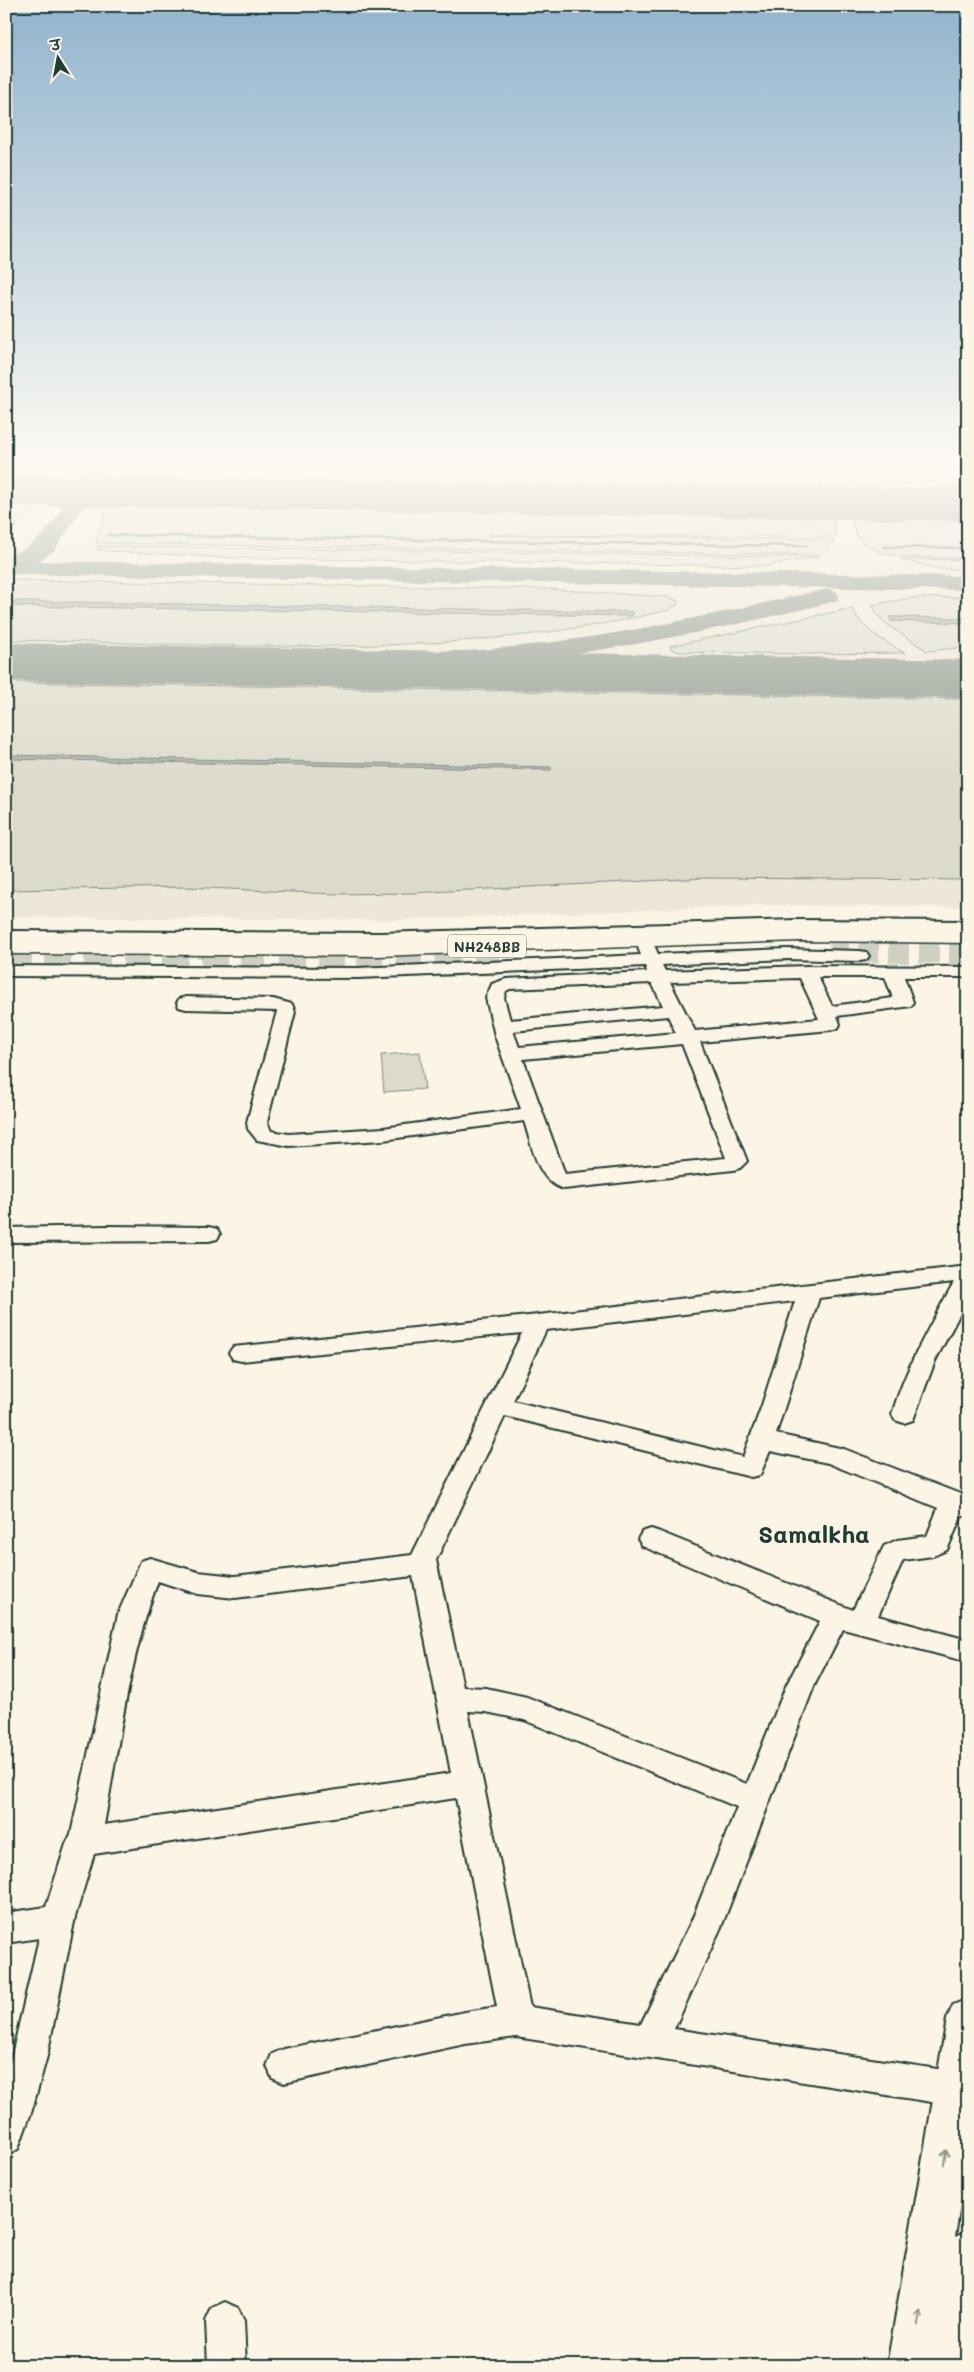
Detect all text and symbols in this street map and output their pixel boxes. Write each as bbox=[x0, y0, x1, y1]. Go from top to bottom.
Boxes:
north arrow bbox=[32, 32, 82, 82]
text: उ bbox=[47, 34, 63, 55]
road number: NH248BB bbox=[448, 934, 526, 958]
district label: Samalkha bbox=[758, 1518, 870, 1549]
one-way arrow bbox=[941, 2150, 951, 2166]
one-way arrow bbox=[914, 2310, 924, 2326]

